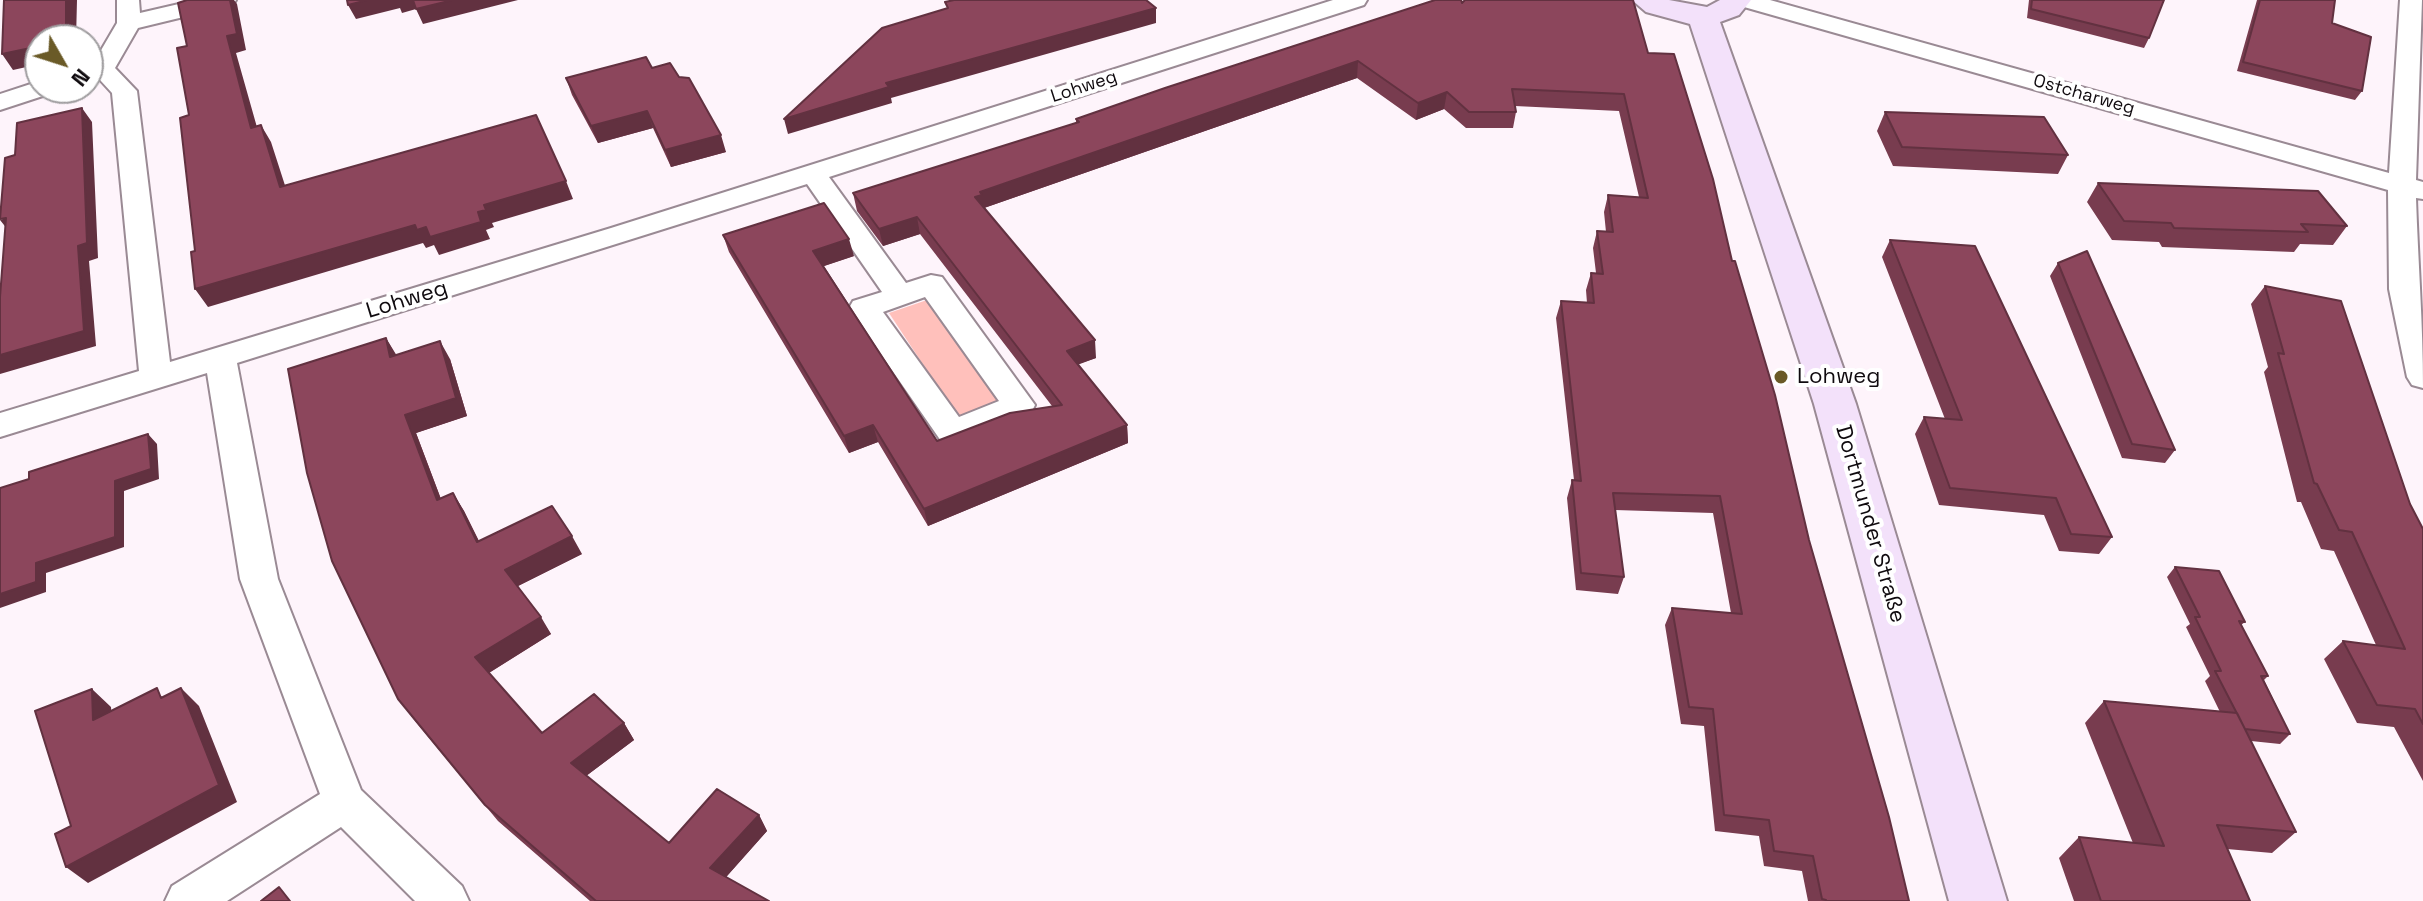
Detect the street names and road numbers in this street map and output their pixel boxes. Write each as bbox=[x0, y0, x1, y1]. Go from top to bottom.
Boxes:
street label: Lohweg bbox=[1048, 66, 1120, 108]
street label: Ostcharweg bbox=[2031, 70, 2137, 120]
street label: Lohweg bbox=[363, 275, 451, 325]
street label: Dortmunder Straße bbox=[1829, 422, 1911, 626]

